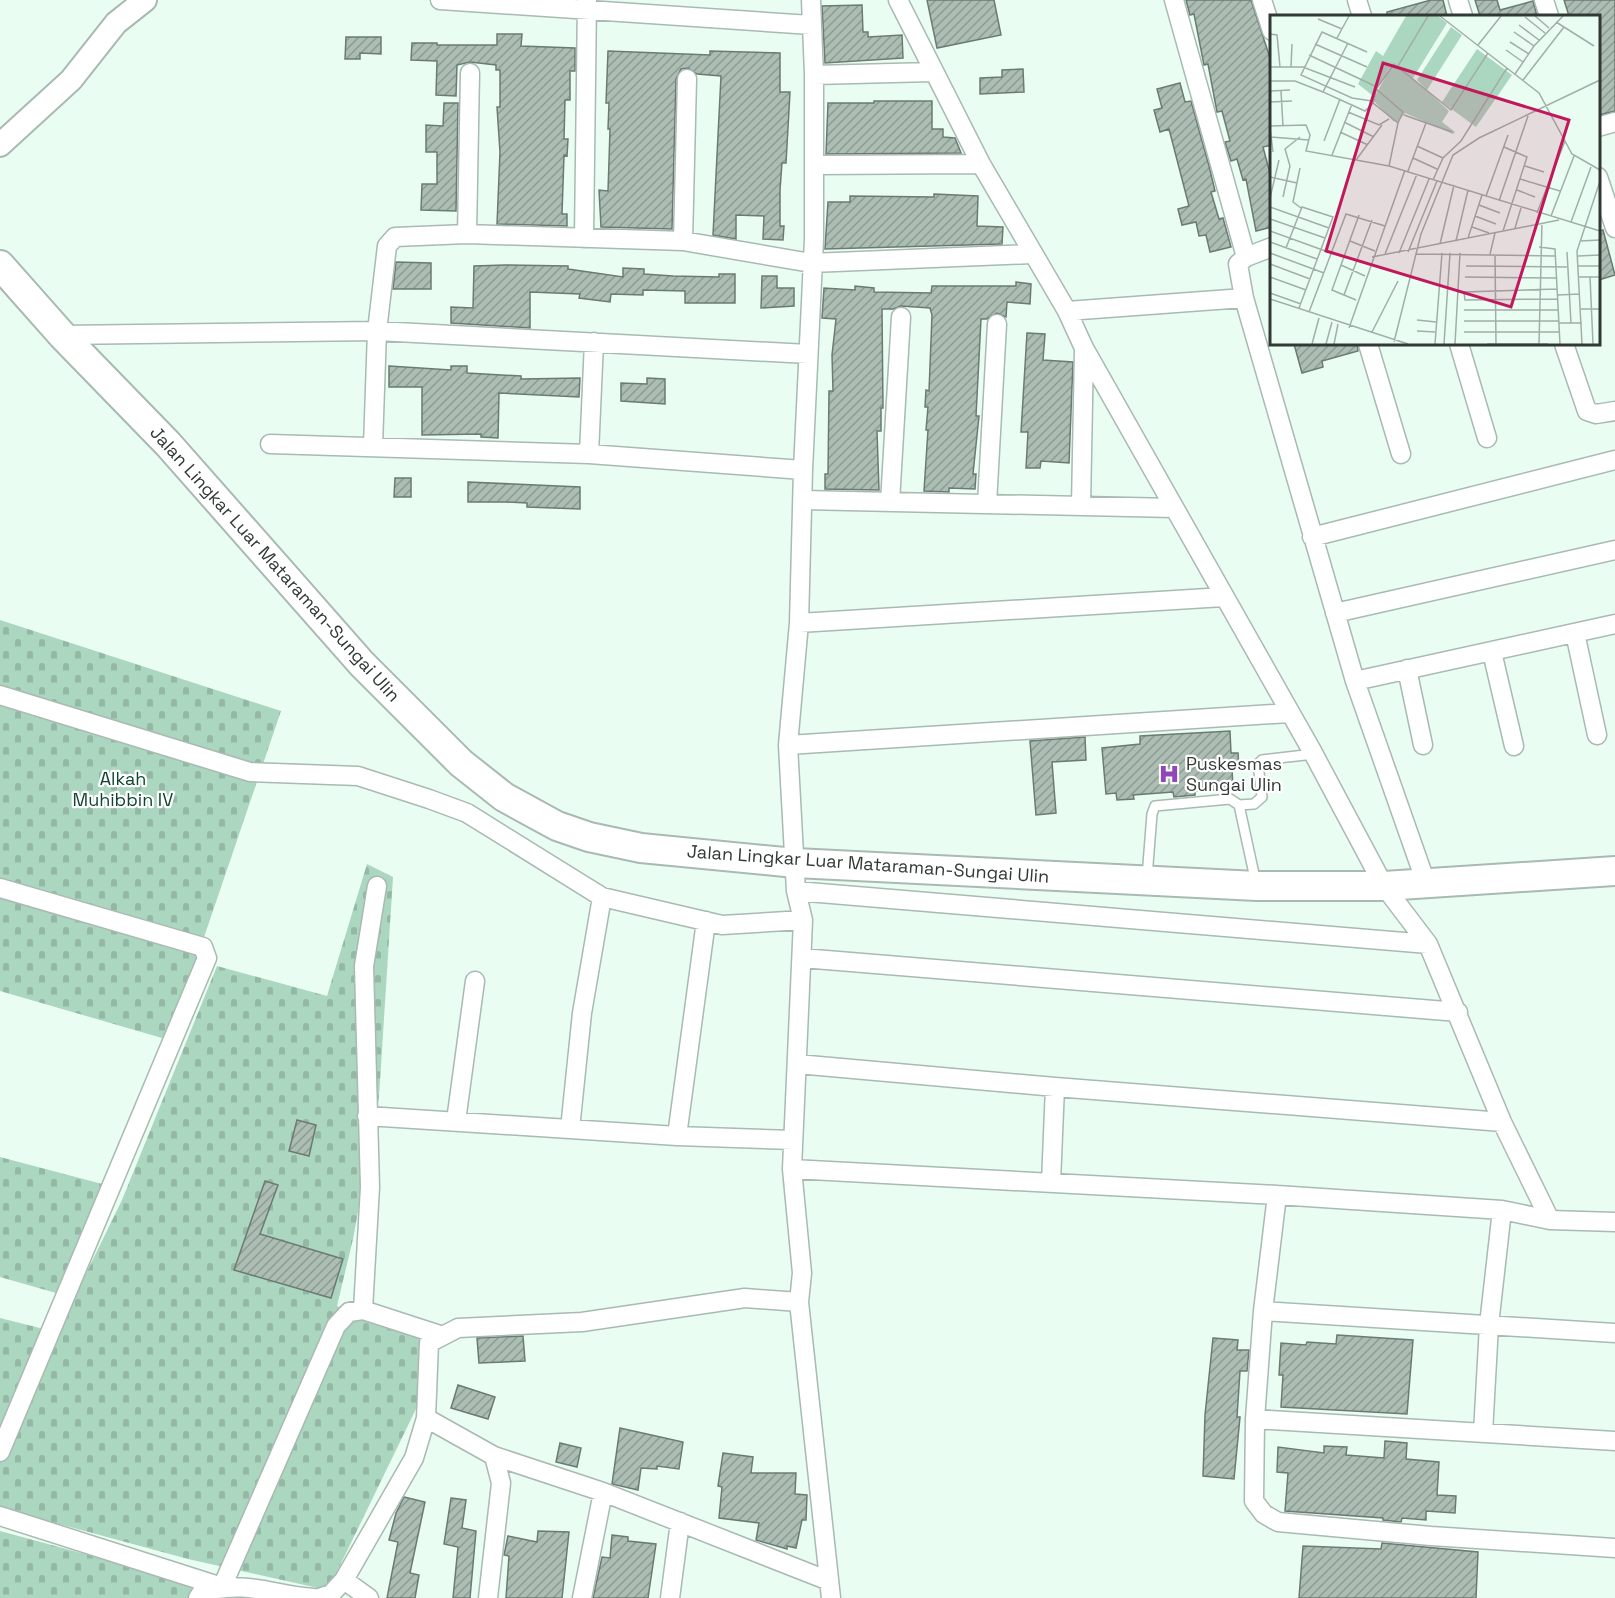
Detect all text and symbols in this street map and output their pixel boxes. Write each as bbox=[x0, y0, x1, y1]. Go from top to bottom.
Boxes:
inset map bbox=[1270, 15, 1600, 345]
street label: Jalan Lingkar Luar Mataraman-Sungai Ulin bbox=[145, 421, 405, 706]
place label: Puskesmas Sungai Ulin bbox=[1186, 752, 1282, 796]
hospital icon: Puskesmas Sungai Ulin bbox=[1157, 762, 1181, 786]
park label: Alkah Muhibbin IV bbox=[73, 767, 173, 811]
street label: Jalan Lingkar Luar Mataraman-Sungai Ulin bbox=[686, 839, 1050, 888]

